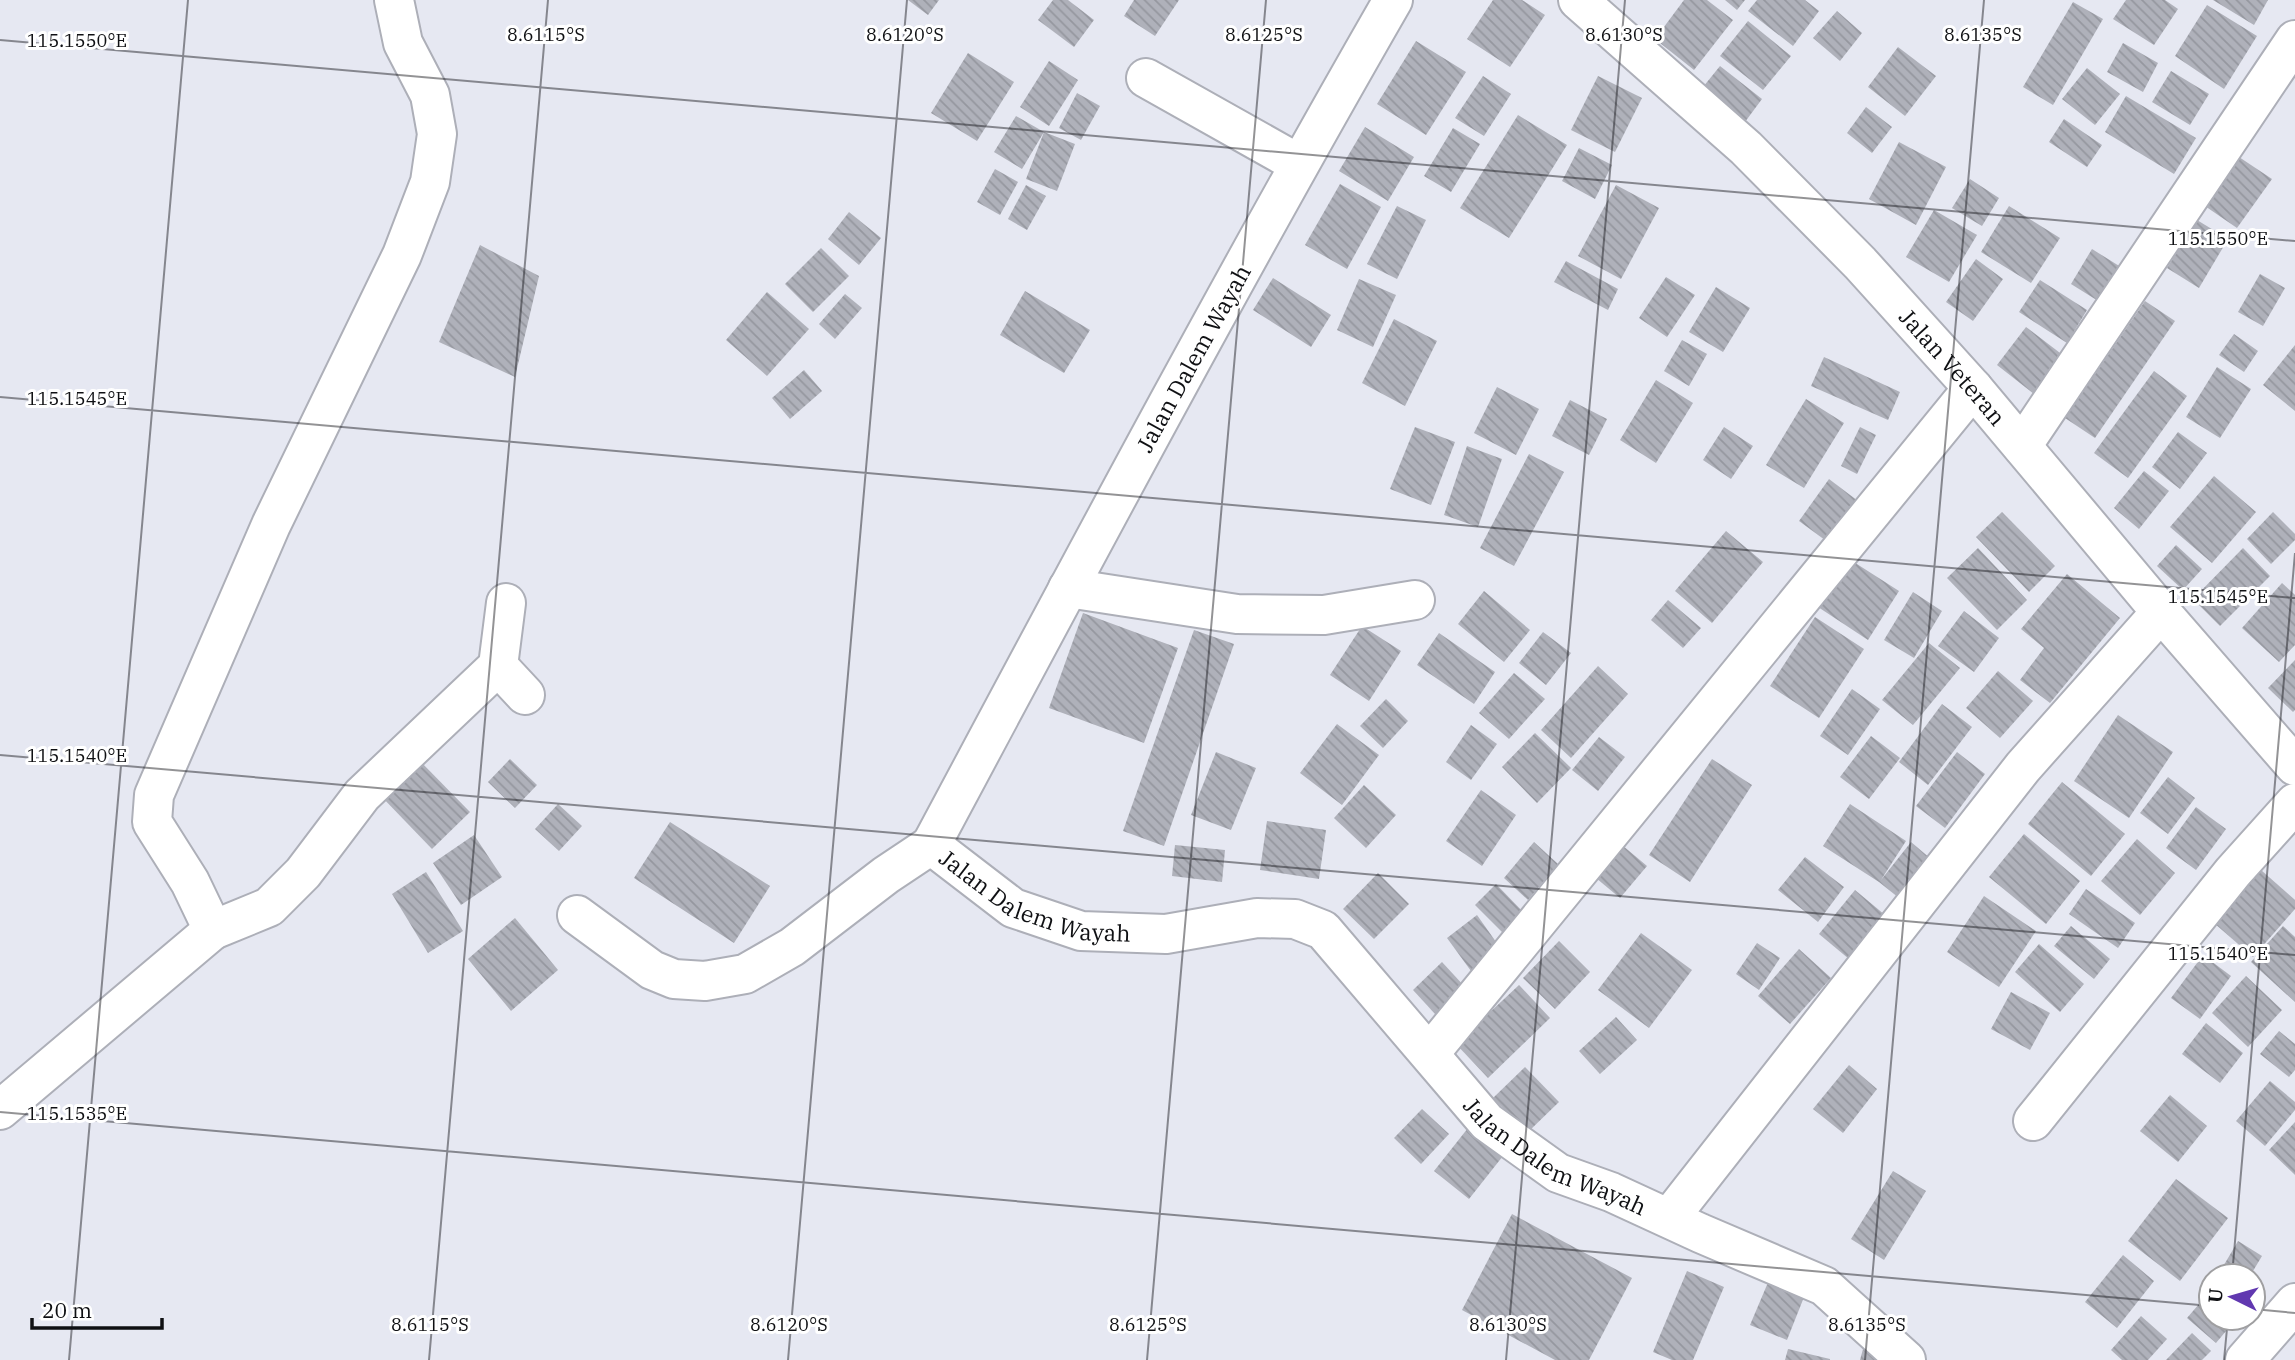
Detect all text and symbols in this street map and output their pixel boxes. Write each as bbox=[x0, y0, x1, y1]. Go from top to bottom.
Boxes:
text: 8.6115°S bbox=[507, 23, 585, 46]
text: 8.6120°S bbox=[866, 23, 944, 46]
text: 8.6125°S bbox=[1225, 23, 1303, 46]
text: 8.6130°S bbox=[1585, 23, 1663, 46]
text: 8.6135°S bbox=[1944, 23, 2022, 46]
text: 115.1550°E bbox=[27, 29, 127, 52]
text: 115.1550°E bbox=[2168, 227, 2268, 250]
street label: Jalan Dalem Wayah bbox=[1129, 259, 1257, 457]
street label: Jalan Veteran bbox=[1893, 302, 2013, 431]
text: 115.1545°E bbox=[27, 387, 127, 410]
text: 115.1545°E bbox=[2168, 585, 2268, 608]
text: 115.1540°E bbox=[27, 744, 127, 767]
street label: Jalan Dalem Wayah bbox=[934, 842, 1131, 948]
text: 115.1540°E bbox=[2168, 942, 2268, 965]
street label: Jalan Dalem Wayah bbox=[1457, 1091, 1652, 1221]
text: 115.1535°E bbox=[27, 1102, 127, 1125]
north arrow bbox=[2197, 1262, 2267, 1332]
scale bar bbox=[32, 1286, 161, 1330]
text: U bbox=[2202, 1287, 2228, 1304]
text: 20 m bbox=[42, 1296, 92, 1324]
text: 8.6115°S bbox=[391, 1313, 469, 1336]
text: 8.6120°S bbox=[750, 1313, 828, 1336]
text: 8.6125°S bbox=[1109, 1313, 1187, 1336]
text: 8.6130°S bbox=[1469, 1313, 1547, 1336]
text: 8.6135°S bbox=[1828, 1313, 1906, 1336]

